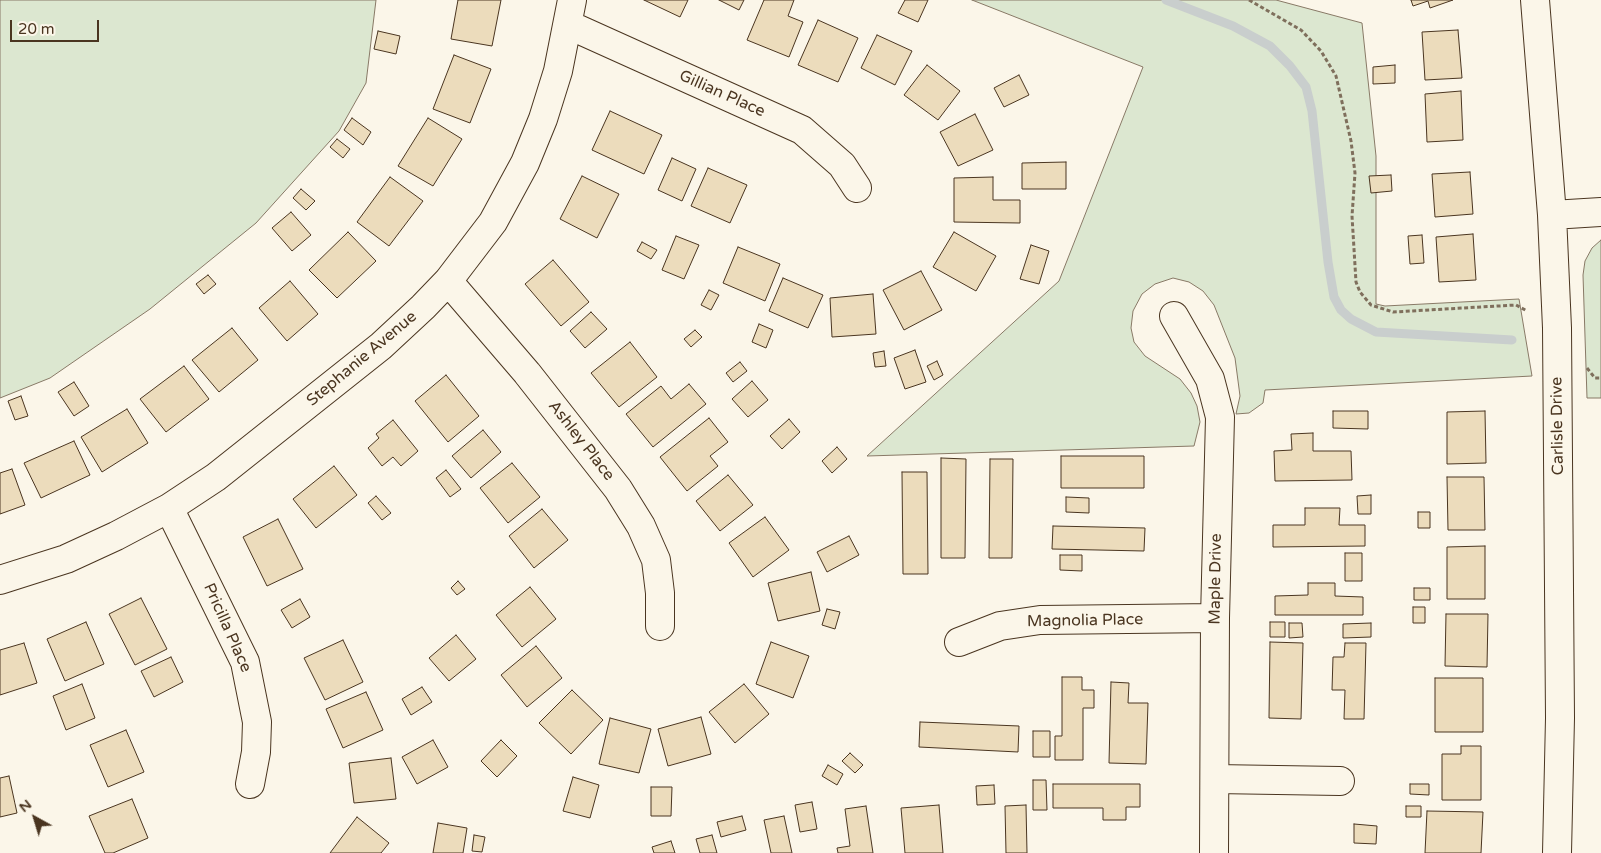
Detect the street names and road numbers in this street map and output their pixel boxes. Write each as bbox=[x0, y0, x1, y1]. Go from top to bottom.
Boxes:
street label: Gillian Place bbox=[676, 67, 768, 121]
street label: Stephanie Avenue bbox=[303, 307, 421, 411]
street label: Carlisle Drive bbox=[1548, 377, 1568, 475]
street label: Ashley Place bbox=[544, 397, 618, 485]
street label: Maple Drive bbox=[1206, 533, 1226, 625]
street label: Pricilla Place bbox=[199, 580, 255, 676]
street label: Magnolia Place bbox=[1027, 610, 1143, 632]

